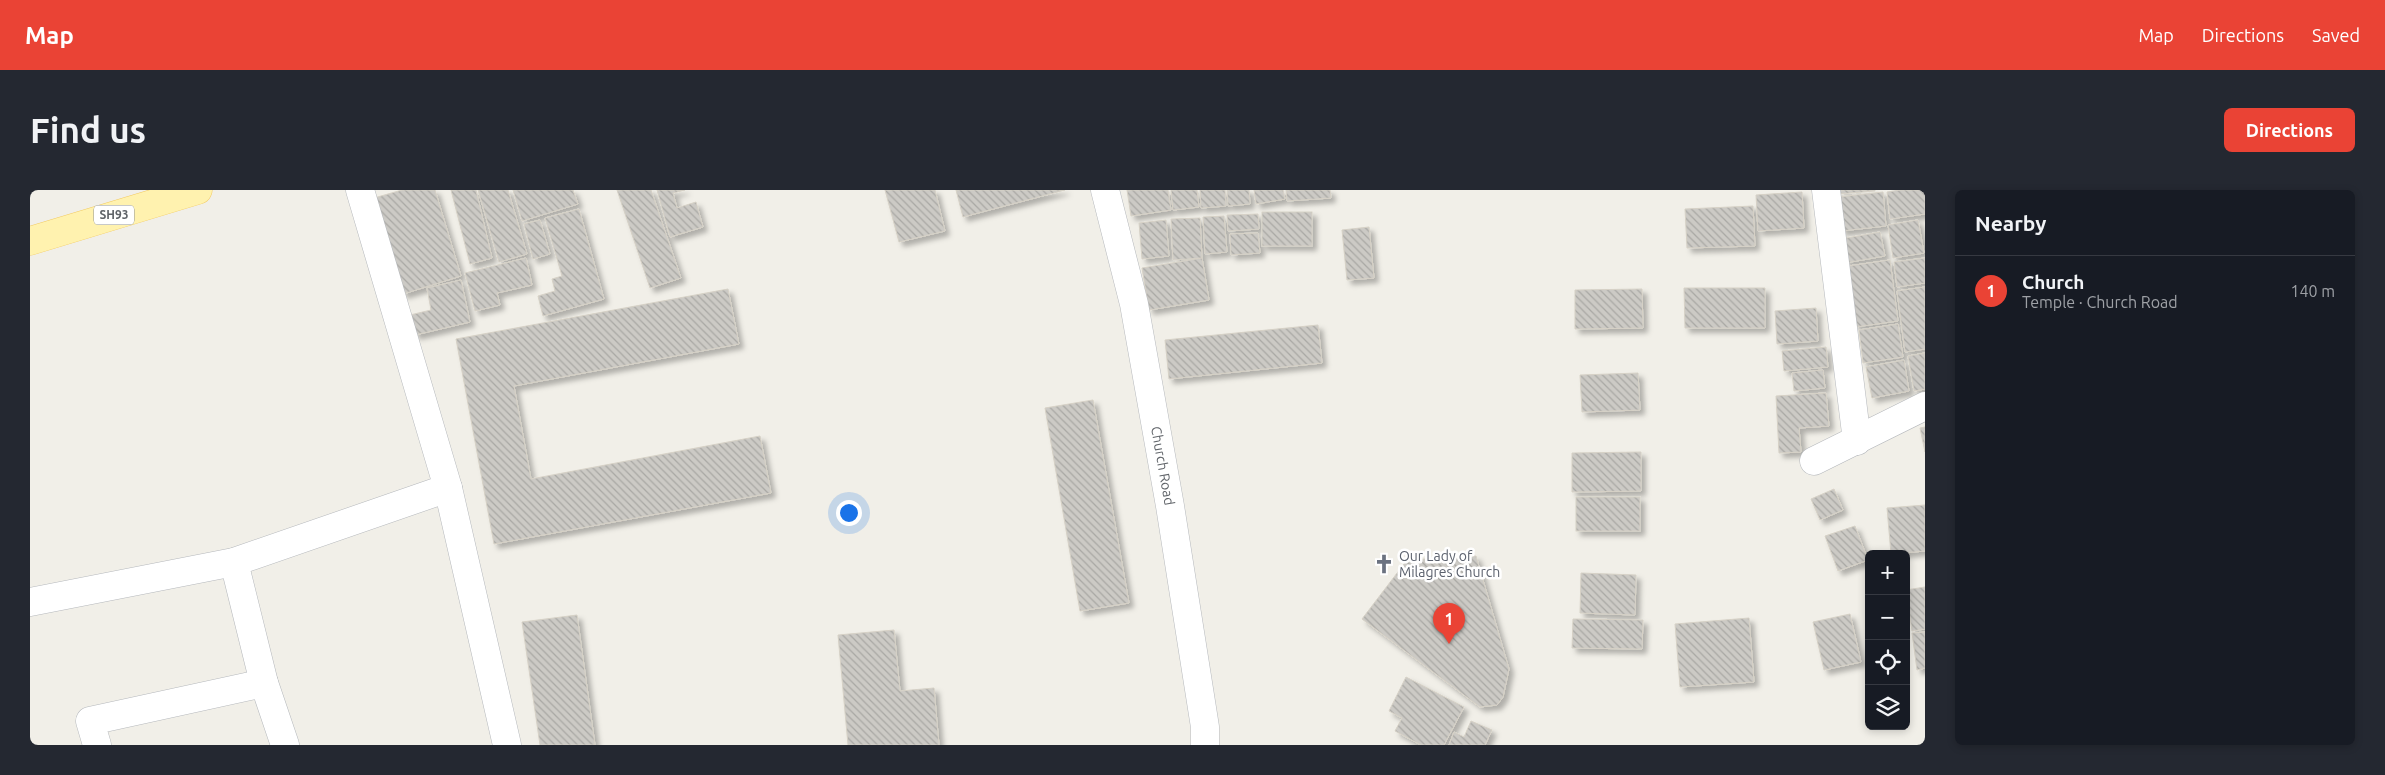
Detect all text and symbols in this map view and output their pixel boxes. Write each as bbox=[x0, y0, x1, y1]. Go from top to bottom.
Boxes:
text: Map bbox=[25, 22, 74, 49]
text: Map bbox=[2138, 25, 2174, 45]
text: Directions bbox=[2202, 25, 2284, 45]
text: Saved bbox=[2312, 25, 2360, 45]
button: Directions bbox=[2224, 108, 2355, 152]
text: Find us bbox=[30, 110, 146, 150]
road number: SH93 bbox=[94, 206, 134, 224]
text: Nearby bbox=[1975, 211, 2046, 235]
text: Church bbox=[2022, 271, 2084, 293]
text: 1 bbox=[1986, 282, 1996, 300]
text: 140 m bbox=[2290, 282, 2335, 300]
text: Temple · Church Road bbox=[2022, 293, 2178, 311]
street label: Church Road bbox=[1148, 425, 1178, 507]
your location bbox=[836, 500, 862, 526]
place label: Our Lady of Milagres Church bbox=[1399, 548, 1500, 580]
map controls bbox=[1865, 550, 1910, 730]
button: + bbox=[1865, 550, 1910, 595]
church icon: Our Lady of Milagres Church bbox=[1373, 553, 1395, 575]
button: − bbox=[1865, 595, 1910, 640]
pin: 1 bbox=[1433, 603, 1465, 644]
button: locate bbox=[1865, 640, 1910, 685]
button: layers bbox=[1865, 685, 1910, 730]

